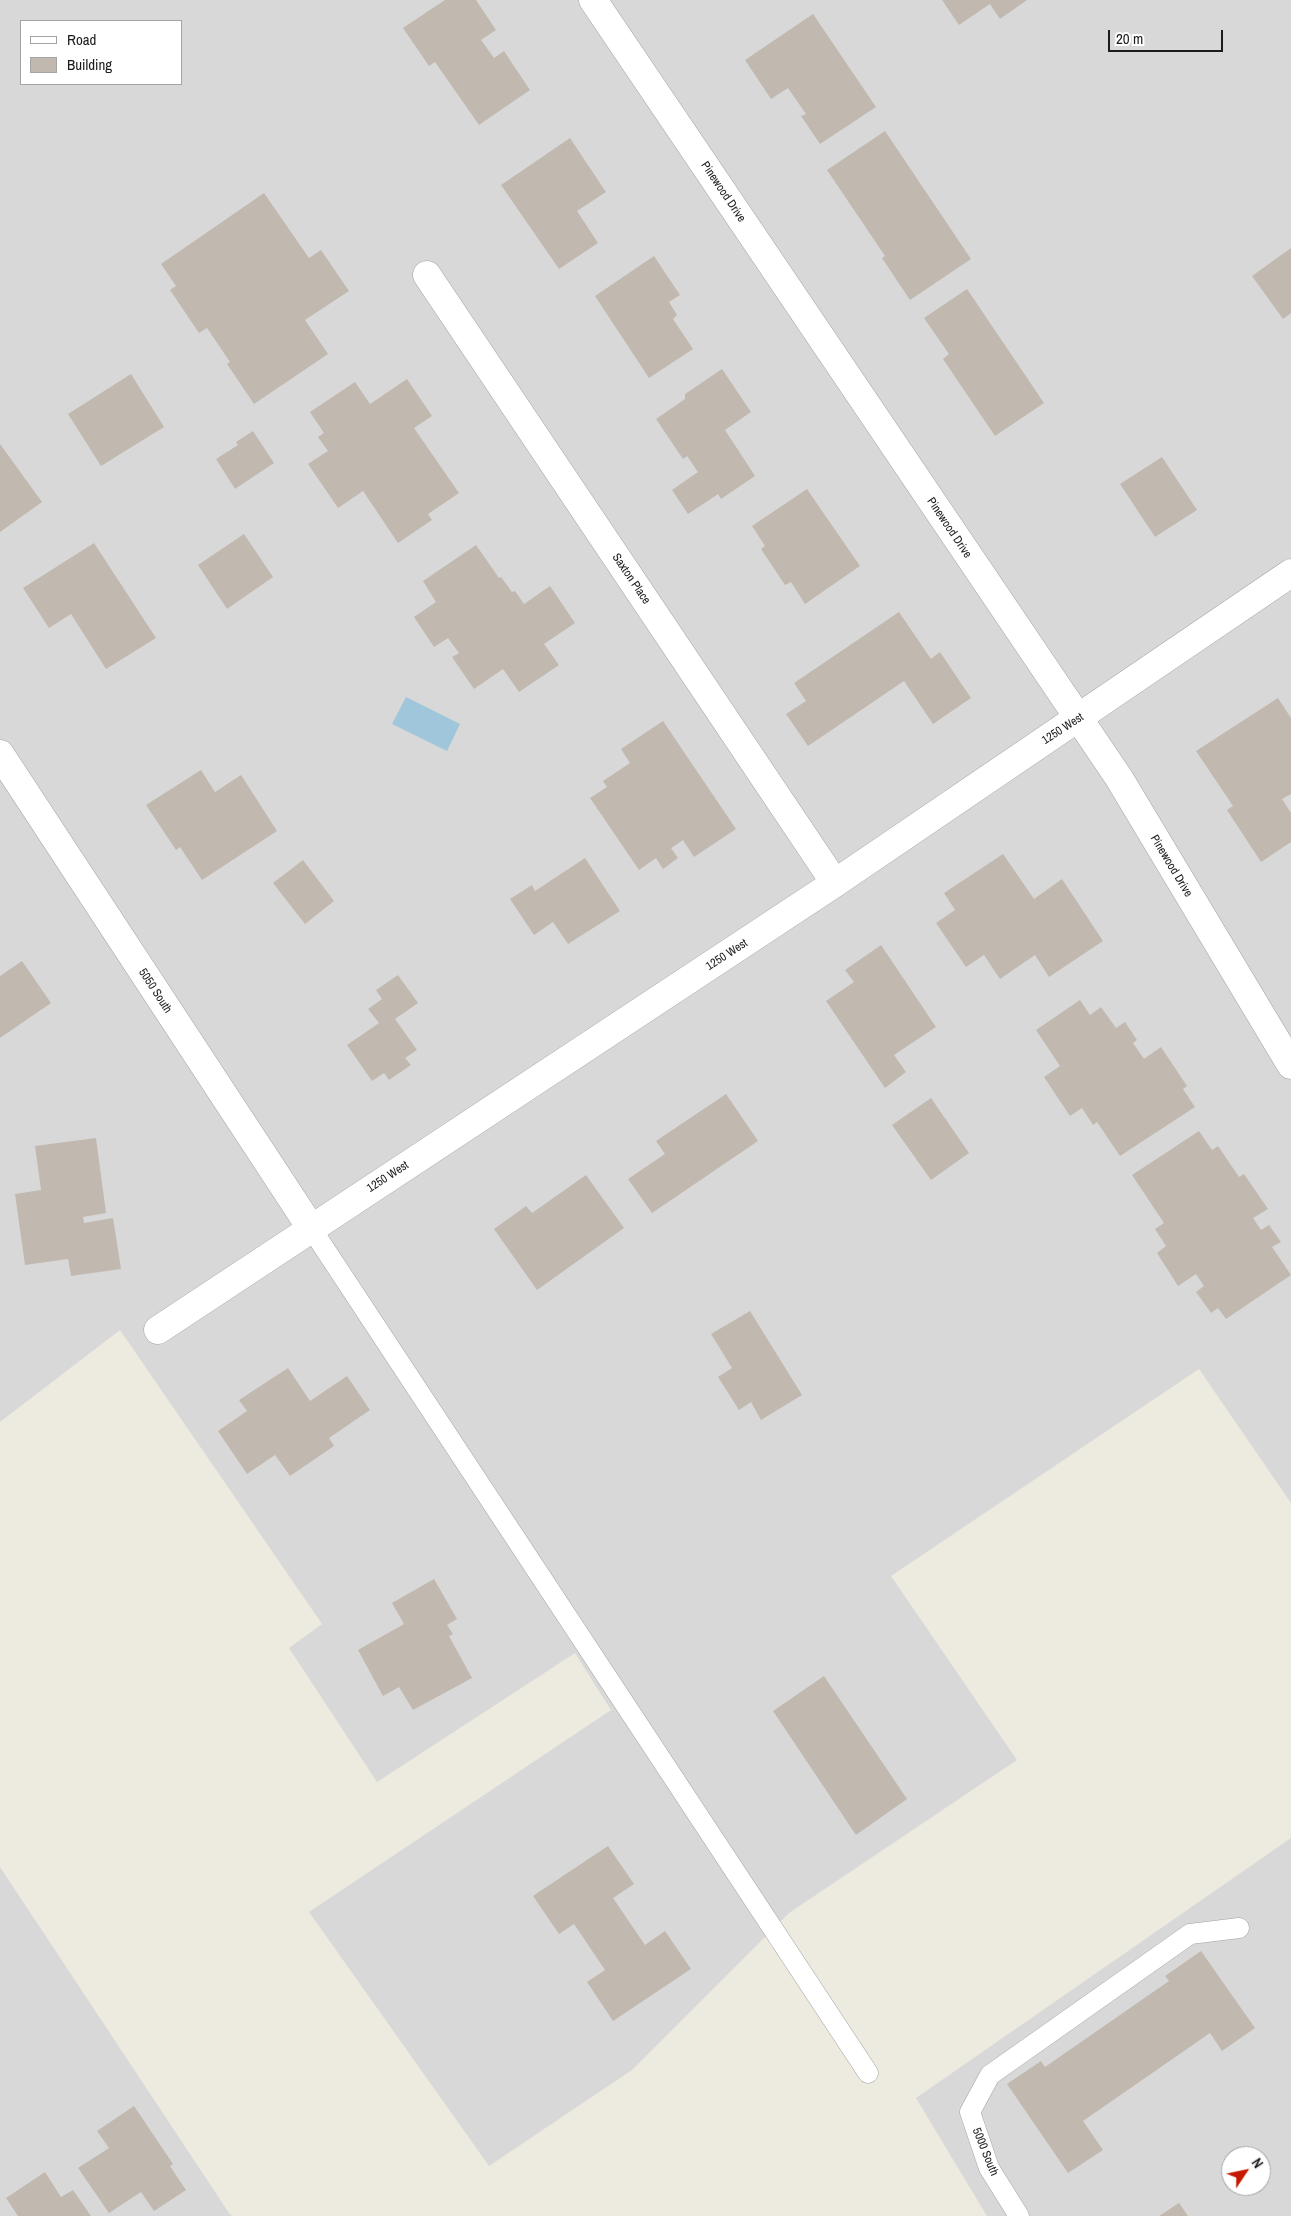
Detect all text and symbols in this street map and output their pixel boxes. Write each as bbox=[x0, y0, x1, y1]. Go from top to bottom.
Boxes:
legend bbox=[20, 20, 182, 85]
scale bar bbox=[1111, 20, 1226, 52]
text: 20 m bbox=[1116, 28, 1143, 49]
text: Road bbox=[67, 29, 96, 50]
text: Building bbox=[67, 54, 112, 75]
street label: Pinewood Drive bbox=[697, 159, 749, 225]
street label: Pinewood Drive bbox=[923, 495, 975, 561]
street label: Saxton Place bbox=[609, 551, 653, 607]
street label: 1250 West bbox=[1039, 710, 1087, 748]
street label: Pinewood Drive bbox=[1147, 832, 1195, 900]
street label: 1250 West bbox=[703, 936, 751, 974]
street label: 5050 South bbox=[135, 966, 175, 1016]
street label: 1250 West bbox=[364, 1158, 412, 1196]
street label: 5000 South bbox=[969, 2126, 1001, 2178]
north arrow bbox=[1221, 2146, 1271, 2196]
text: N bbox=[1248, 2155, 1267, 2172]

